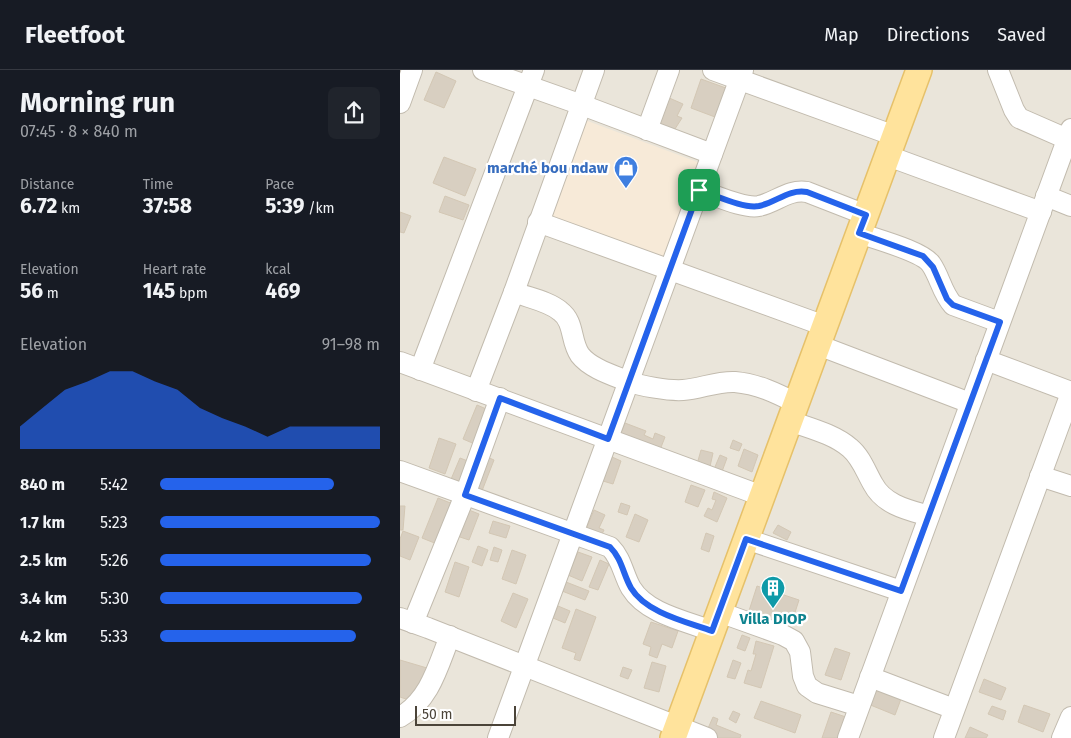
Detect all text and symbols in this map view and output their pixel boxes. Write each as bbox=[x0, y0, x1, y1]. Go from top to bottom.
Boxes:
text: Fleetfoot bbox=[25, 21, 125, 49]
text: Map bbox=[824, 24, 859, 46]
text: Directions bbox=[887, 24, 969, 46]
text: Saved bbox=[997, 24, 1046, 46]
text: Morning run bbox=[20, 86, 175, 119]
button: share bbox=[328, 87, 380, 139]
text: 07:45 · 8 × 840 m bbox=[20, 122, 138, 141]
shop icon: marché bou ndaw bbox=[613, 155, 639, 189]
place label: marché bou ndaw bbox=[487, 159, 609, 177]
pin bbox=[678, 169, 720, 211]
text: Distance bbox=[20, 176, 74, 193]
text: Time bbox=[143, 176, 173, 193]
text: Pace bbox=[265, 176, 294, 193]
icon: arrive bbox=[685, 176, 713, 204]
text: 6.72 bbox=[20, 193, 57, 219]
text: 37:58 bbox=[143, 193, 192, 219]
text: 5:39 bbox=[265, 193, 304, 219]
text: km bbox=[57, 200, 80, 217]
text: /km bbox=[304, 200, 335, 217]
text: Elevation bbox=[20, 261, 79, 278]
text: Heart rate bbox=[143, 261, 206, 278]
text: kcal bbox=[265, 261, 291, 278]
text: 56 bbox=[20, 278, 43, 304]
text: 145 bbox=[143, 278, 175, 304]
text: 469 bbox=[265, 278, 300, 304]
text: m bbox=[43, 285, 59, 302]
text: bpm bbox=[175, 285, 208, 302]
text: Elevation bbox=[20, 335, 87, 354]
text: 91–98 m bbox=[322, 335, 380, 354]
text: 840 m bbox=[20, 475, 65, 494]
text: 5:42 bbox=[100, 475, 128, 494]
text: 1.7 km bbox=[20, 513, 65, 532]
text: 5:23 bbox=[100, 513, 128, 532]
text: 2.5 km bbox=[20, 551, 67, 570]
text: 5:26 bbox=[100, 551, 128, 570]
building icon: Villa DIOP bbox=[760, 575, 786, 609]
text: 3.4 km bbox=[20, 589, 67, 608]
text: 5:30 bbox=[100, 589, 129, 608]
place label: Villa DIOP bbox=[739, 610, 806, 628]
text: 4.2 km bbox=[20, 627, 67, 646]
text: 5:33 bbox=[100, 627, 128, 646]
scale bar bbox=[415, 703, 516, 726]
text: 50 m bbox=[422, 706, 453, 723]

